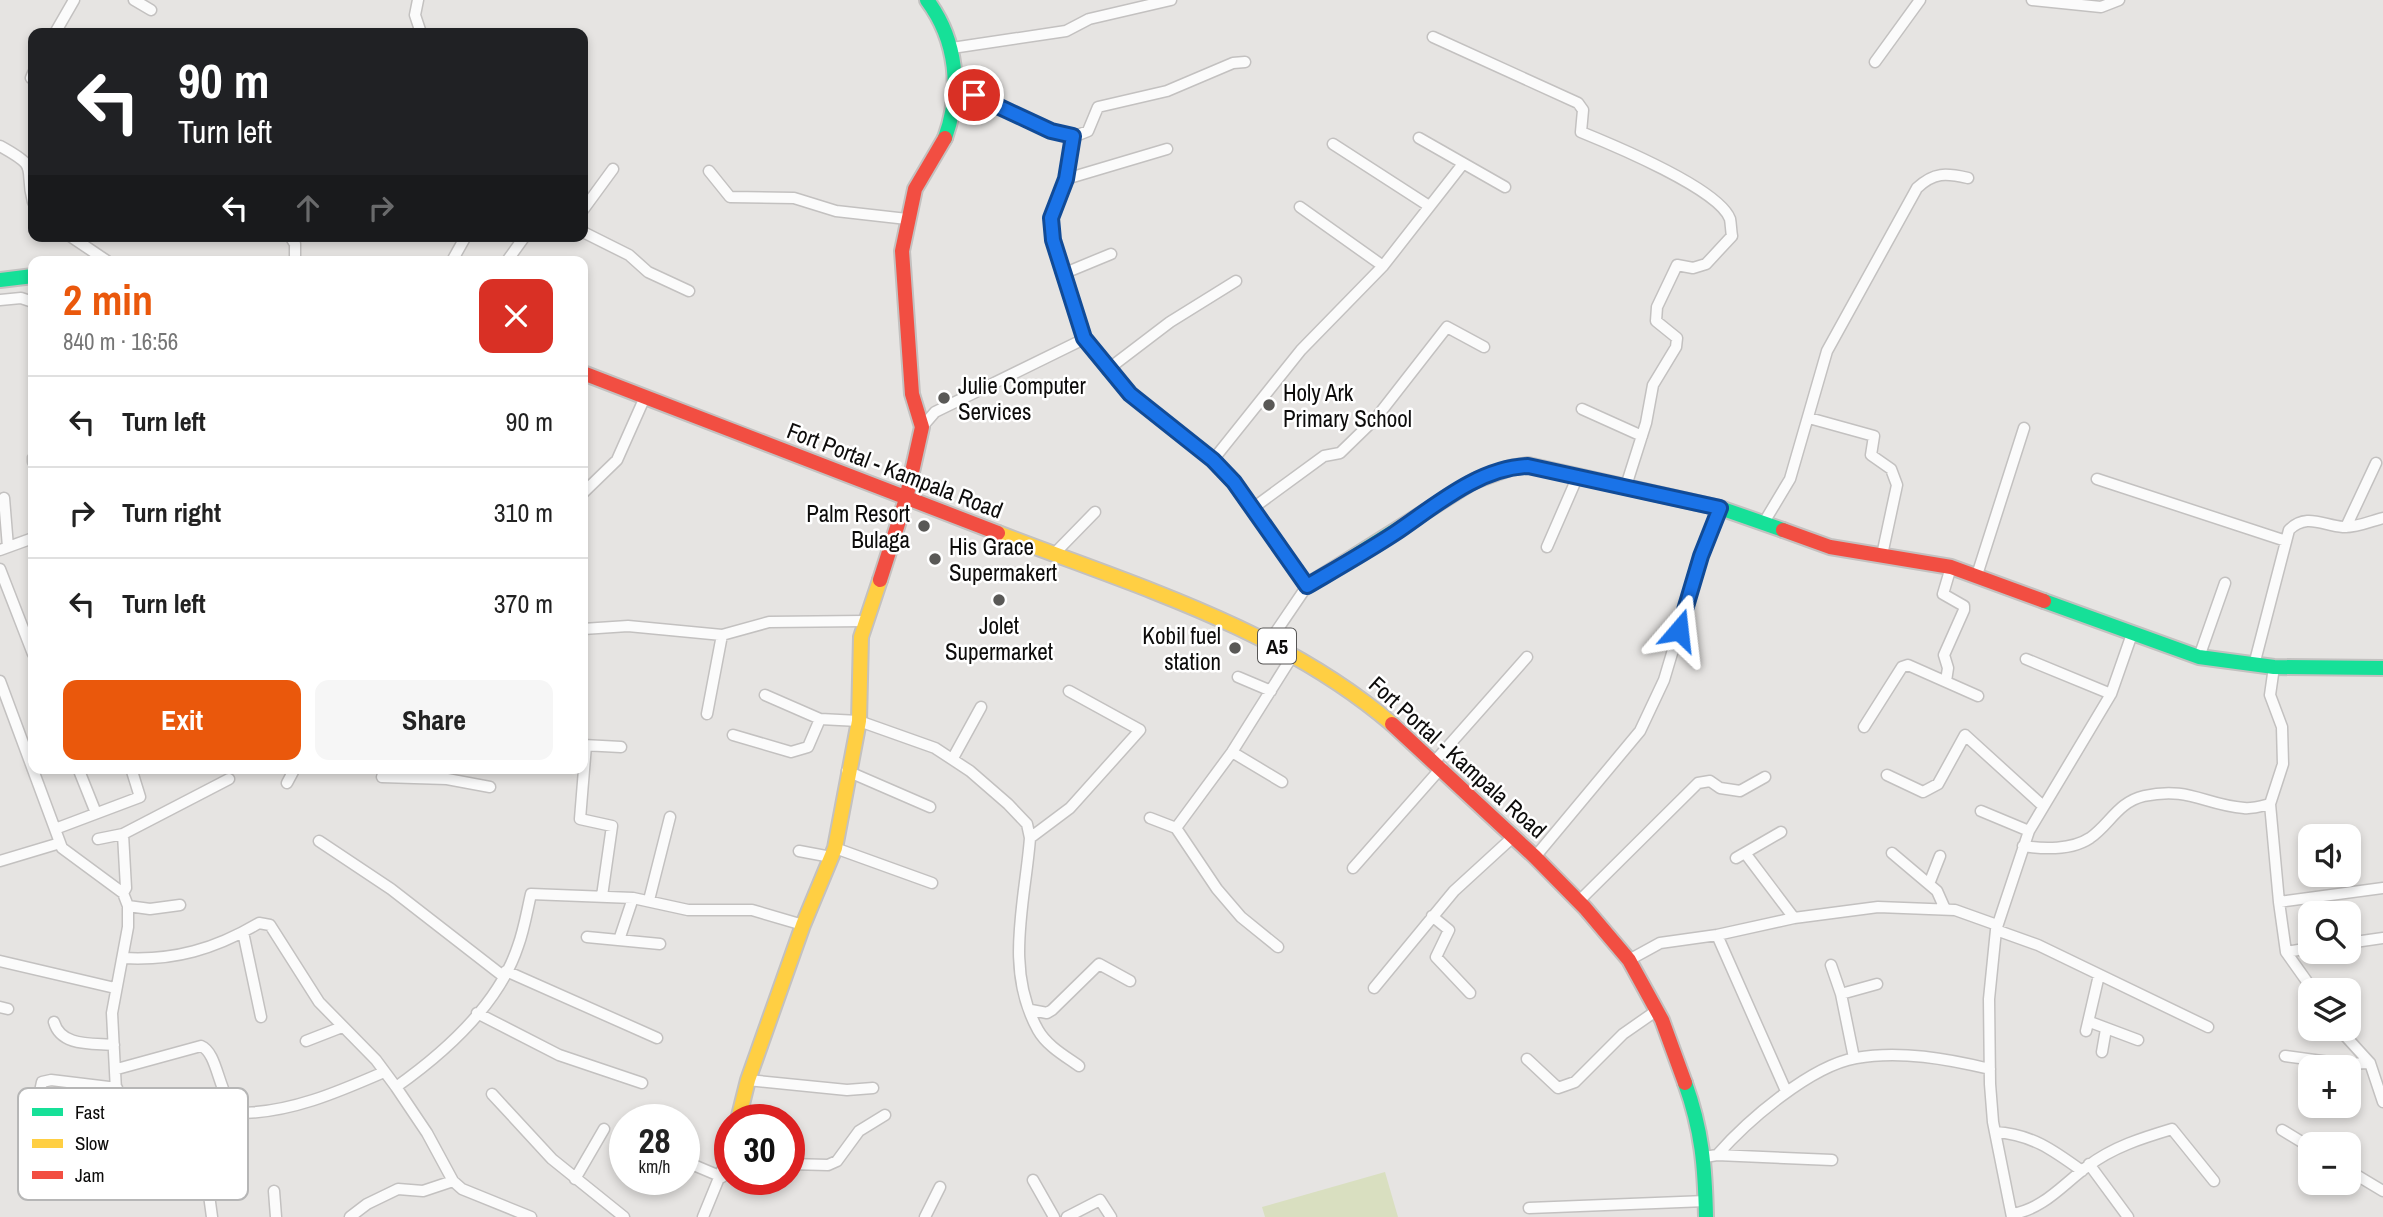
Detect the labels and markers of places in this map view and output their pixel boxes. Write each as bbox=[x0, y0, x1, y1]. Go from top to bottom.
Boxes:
pin bbox=[944, 65, 1004, 125]
place label: Julie Computer Services bbox=[958, 370, 1087, 427]
place label: Holy Ark Primary School bbox=[1283, 377, 1412, 434]
marker: Julie Computer Services bbox=[936, 390, 952, 406]
marker: Holy Ark Primary School bbox=[1261, 397, 1277, 413]
place label: Palm Resort Bulaga bbox=[806, 498, 910, 555]
marker: Palm Resort Bulaga bbox=[916, 518, 932, 534]
place label: His Grace Supermakert bbox=[949, 531, 1057, 588]
marker: His Grace Supermakert bbox=[927, 551, 943, 567]
marker: Jolet Supermarket bbox=[991, 592, 1007, 608]
place label: Jolet Supermarket bbox=[945, 610, 1053, 667]
place label: Kobil fuel station bbox=[1142, 620, 1221, 677]
marker: Kobil fuel station bbox=[1227, 640, 1243, 656]

